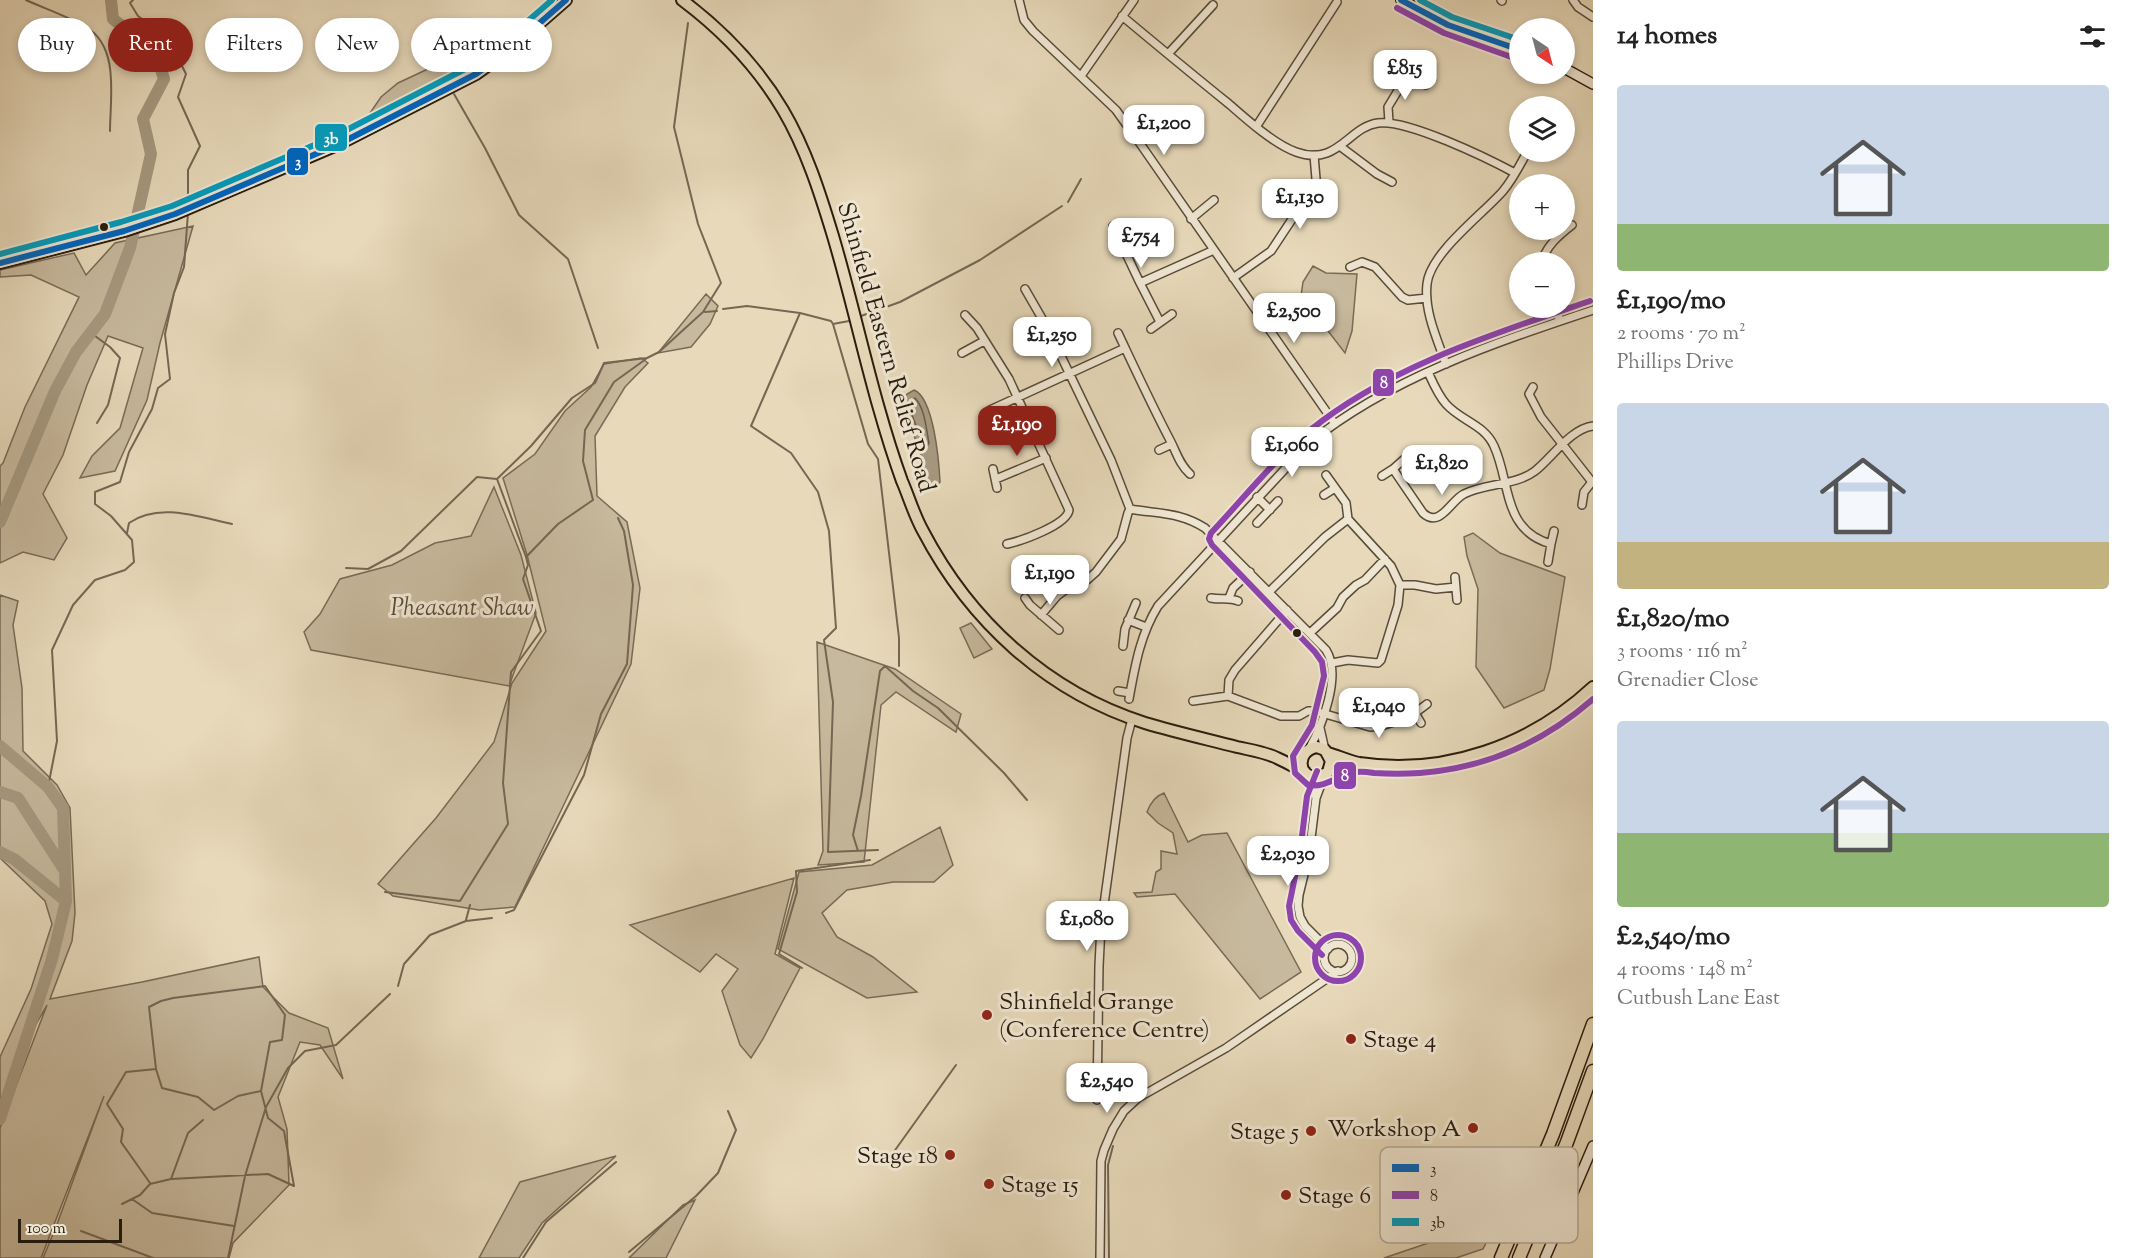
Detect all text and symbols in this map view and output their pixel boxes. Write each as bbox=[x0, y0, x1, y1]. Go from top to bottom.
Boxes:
chip: Buy bbox=[18, 18, 96, 72]
chip: Rent bbox=[108, 18, 193, 72]
chip: Filters bbox=[205, 18, 303, 72]
chip: New bbox=[315, 18, 399, 72]
chip: Apartment bbox=[411, 18, 552, 72]
north arrow bbox=[1509, 18, 1575, 84]
map controls bbox=[1509, 18, 1575, 318]
text: 14 homes bbox=[1617, 18, 1717, 55]
icon: filters bbox=[2076, 20, 2109, 53]
pin: £815 bbox=[1369, 50, 1441, 101]
text: £815 bbox=[1388, 55, 1422, 84]
button: layers bbox=[1509, 96, 1575, 162]
pin: £1,200 bbox=[1115, 105, 1213, 156]
text: £1,200 bbox=[1137, 110, 1191, 139]
line badge: 3b bbox=[314, 123, 348, 152]
icon: home bbox=[1809, 124, 1917, 232]
text: 3b bbox=[323, 129, 339, 152]
line badge: 3 bbox=[286, 147, 309, 176]
text: 3 bbox=[295, 152, 302, 175]
button: + bbox=[1509, 174, 1575, 240]
pin: £1,130 bbox=[1251, 179, 1349, 230]
text: £1,130 bbox=[1276, 184, 1324, 213]
street label: Shinfield Eastern Relief Road bbox=[827, 198, 943, 497]
pin: £754 bbox=[1105, 218, 1177, 269]
unlabelled marker bbox=[98, 221, 110, 233]
text: £754 bbox=[1122, 223, 1160, 252]
button: − bbox=[1509, 252, 1575, 318]
text: £1,190/mo bbox=[1617, 283, 1726, 320]
pin: £2,500 bbox=[1245, 293, 1343, 344]
text: £2,500 bbox=[1267, 298, 1321, 327]
pin: £1,250 bbox=[1003, 317, 1101, 368]
text: 2 rooms · 70 m² bbox=[1617, 320, 1746, 349]
text: £1,250 bbox=[1027, 322, 1077, 351]
text: Phillips Drive bbox=[1617, 349, 1734, 378]
line badge: 8 bbox=[1372, 368, 1395, 397]
text: 8 bbox=[1380, 373, 1388, 396]
pin: £1,190 bbox=[968, 406, 1066, 457]
text: £1,190 bbox=[992, 411, 1042, 440]
pin: £1,060 bbox=[1243, 427, 1341, 478]
text: £1,060 bbox=[1265, 432, 1319, 461]
icon: home bbox=[1809, 442, 1917, 550]
pin: £1,820 bbox=[1393, 445, 1491, 496]
text: £1,820 bbox=[1416, 450, 1468, 479]
pin: £1,190 bbox=[1001, 555, 1099, 606]
text: £1,190 bbox=[1025, 560, 1075, 589]
park label: Pheasant Shaw bbox=[390, 592, 534, 626]
text: £1,820/mo bbox=[1617, 601, 1729, 638]
unlabelled marker bbox=[1291, 627, 1303, 639]
text: 3 rooms · 116 m² bbox=[1617, 638, 1748, 667]
text: Grenadier Close bbox=[1617, 667, 1759, 696]
pin: £1,040 bbox=[1330, 688, 1428, 739]
text: £1,040 bbox=[1353, 693, 1405, 722]
icon: home bbox=[1809, 760, 1917, 868]
line badge: 8 bbox=[1333, 761, 1357, 790]
text: 8 bbox=[1341, 766, 1349, 789]
pin: £2,030 bbox=[1239, 836, 1337, 887]
text: £2,030 bbox=[1261, 841, 1315, 870]
pin: £1,080 bbox=[1038, 901, 1136, 952]
text: £1,080 bbox=[1060, 906, 1114, 935]
text: £2,540/mo bbox=[1617, 919, 1730, 956]
text: 4 rooms · 148 m² bbox=[1617, 956, 1753, 985]
text: Cutbush Lane East bbox=[1617, 985, 1780, 1014]
place label: Shinfield Grange (Conference Centre) bbox=[999, 986, 1210, 1048]
marker: Shinfield Grange (Conference Centre) bbox=[980, 1008, 994, 1022]
place label: Stage 4 bbox=[1363, 1024, 1436, 1058]
marker: Stage 4 bbox=[1344, 1032, 1358, 1046]
pin: £2,540 bbox=[1058, 1063, 1156, 1114]
text: £2,540 bbox=[1080, 1068, 1134, 1097]
place label: Workshop A bbox=[1328, 1113, 1461, 1147]
place label: Stage 5 bbox=[1230, 1116, 1299, 1150]
marker: Workshop A bbox=[1466, 1121, 1480, 1135]
marker: Stage 5 bbox=[1304, 1124, 1318, 1138]
place label: Stage 18 bbox=[857, 1140, 938, 1174]
legend bbox=[1380, 1147, 1578, 1243]
marker: Stage 18 bbox=[943, 1148, 957, 1162]
text: 3 bbox=[1430, 1159, 1436, 1182]
place label: Stage 15 bbox=[1001, 1169, 1079, 1203]
marker: Stage 15 bbox=[982, 1177, 996, 1191]
place label: Stage 6 bbox=[1298, 1180, 1371, 1214]
text: 8 bbox=[1430, 1186, 1438, 1209]
marker: Stage 6 bbox=[1279, 1188, 1293, 1202]
text: 3b bbox=[1430, 1213, 1445, 1236]
scale bar bbox=[18, 1216, 122, 1244]
text: 100 m bbox=[27, 1218, 66, 1241]

